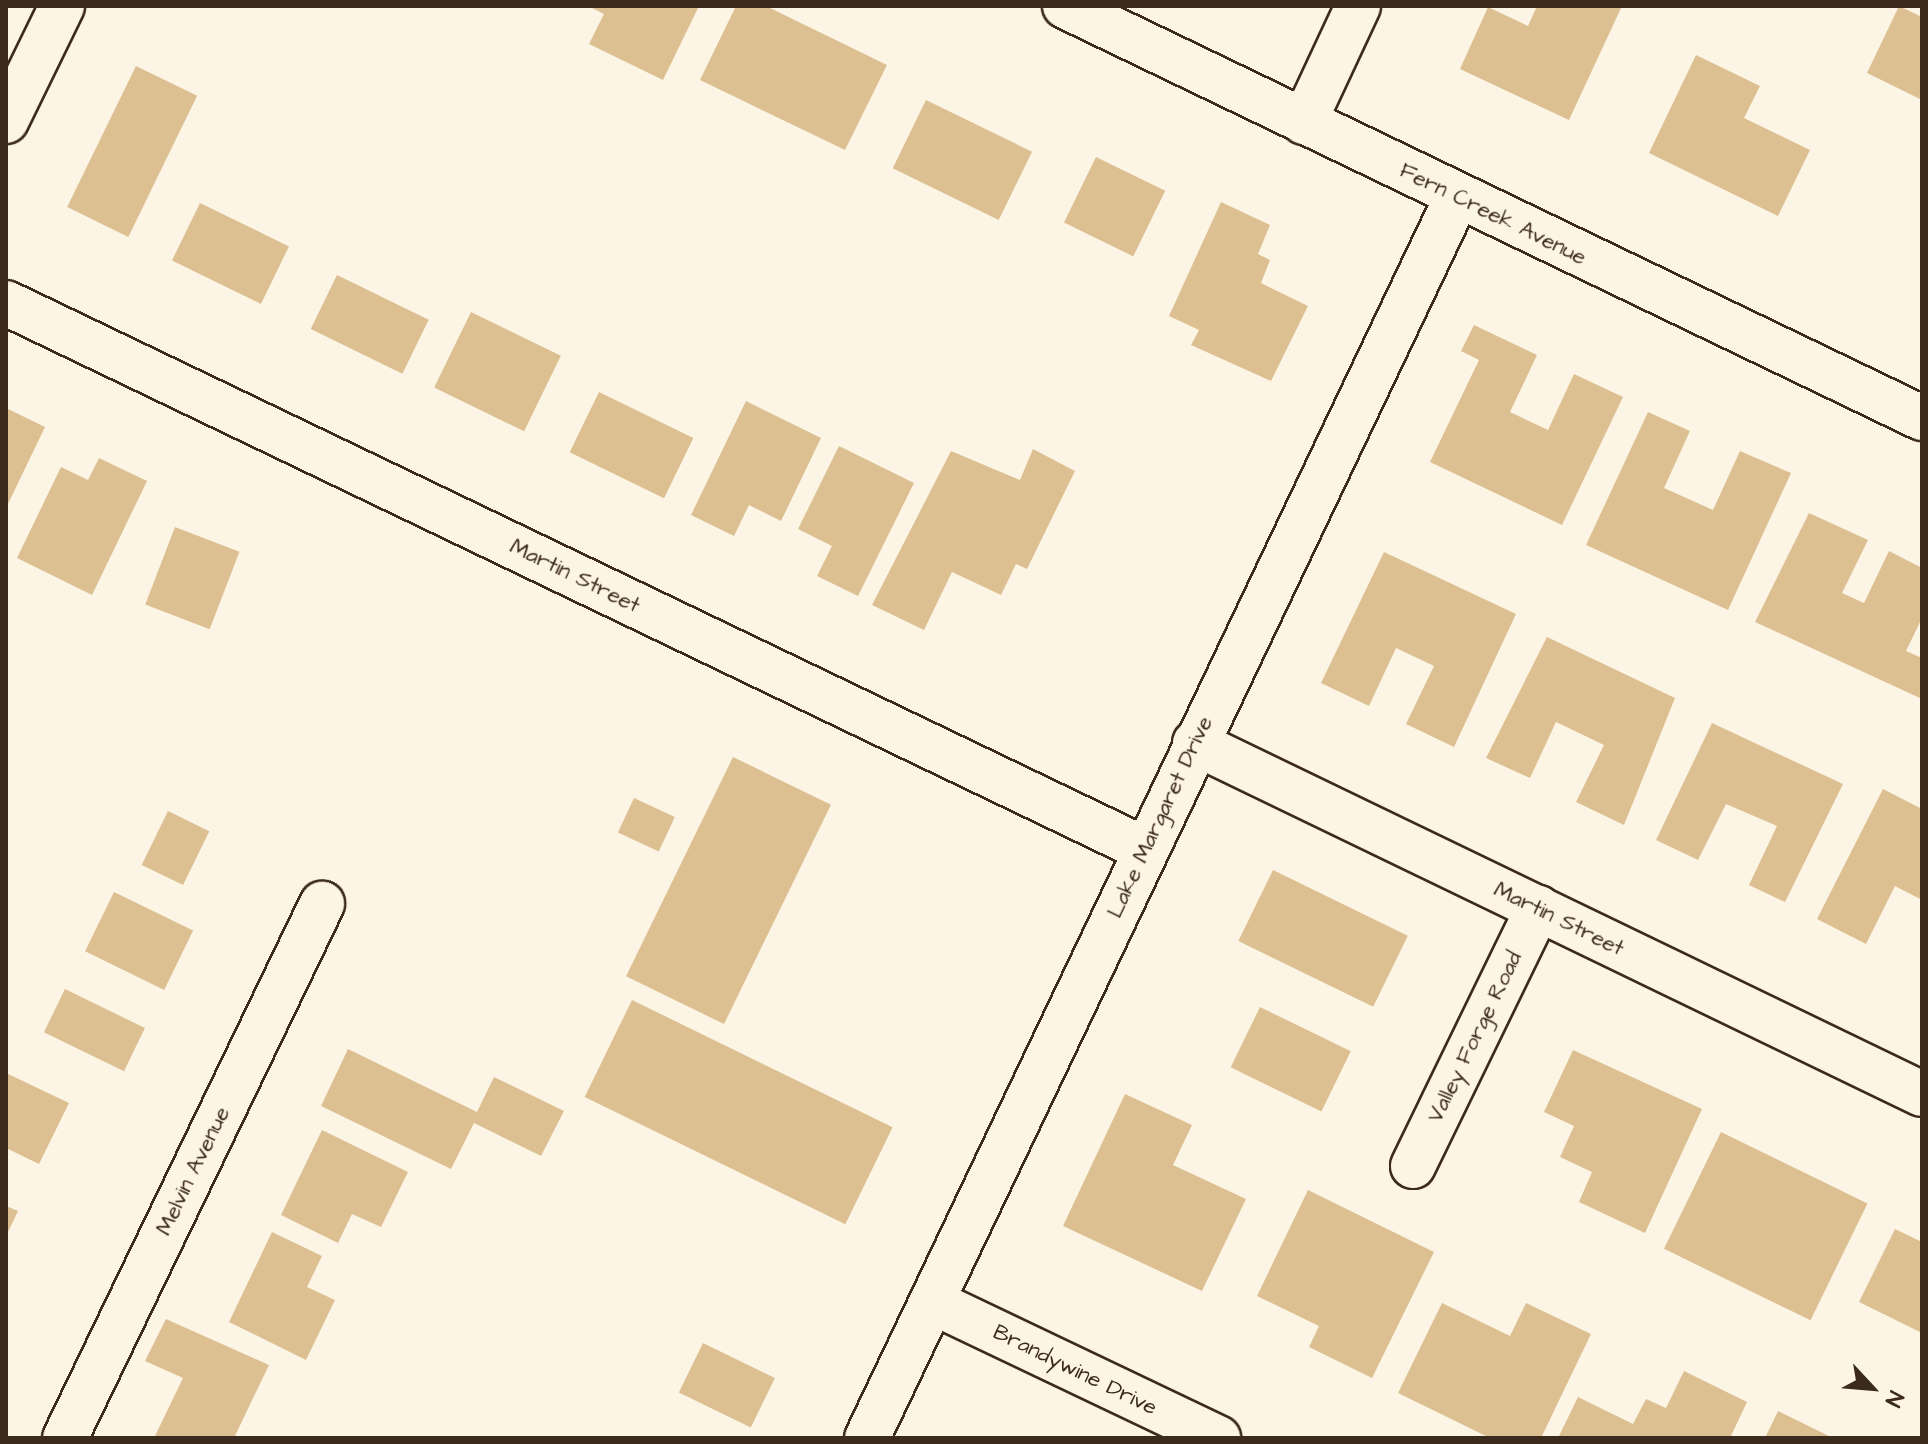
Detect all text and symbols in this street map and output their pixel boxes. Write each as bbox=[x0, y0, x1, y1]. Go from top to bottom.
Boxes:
street label: Fern Creek Avenue bbox=[1395, 157, 1591, 271]
street label: Martin Street bbox=[506, 533, 644, 619]
street label: Lake Margaret Drive bbox=[1102, 712, 1218, 922]
street label: Martin Street bbox=[1490, 876, 1628, 962]
street label: Valley Forge Road bbox=[1422, 947, 1528, 1127]
street label: Melvin Avenue bbox=[151, 1102, 235, 1240]
street label: Brandywine Drive bbox=[989, 1319, 1161, 1421]
north arrow bbox=[1832, 1348, 1912, 1428]
text: N bbox=[1877, 1386, 1911, 1412]

